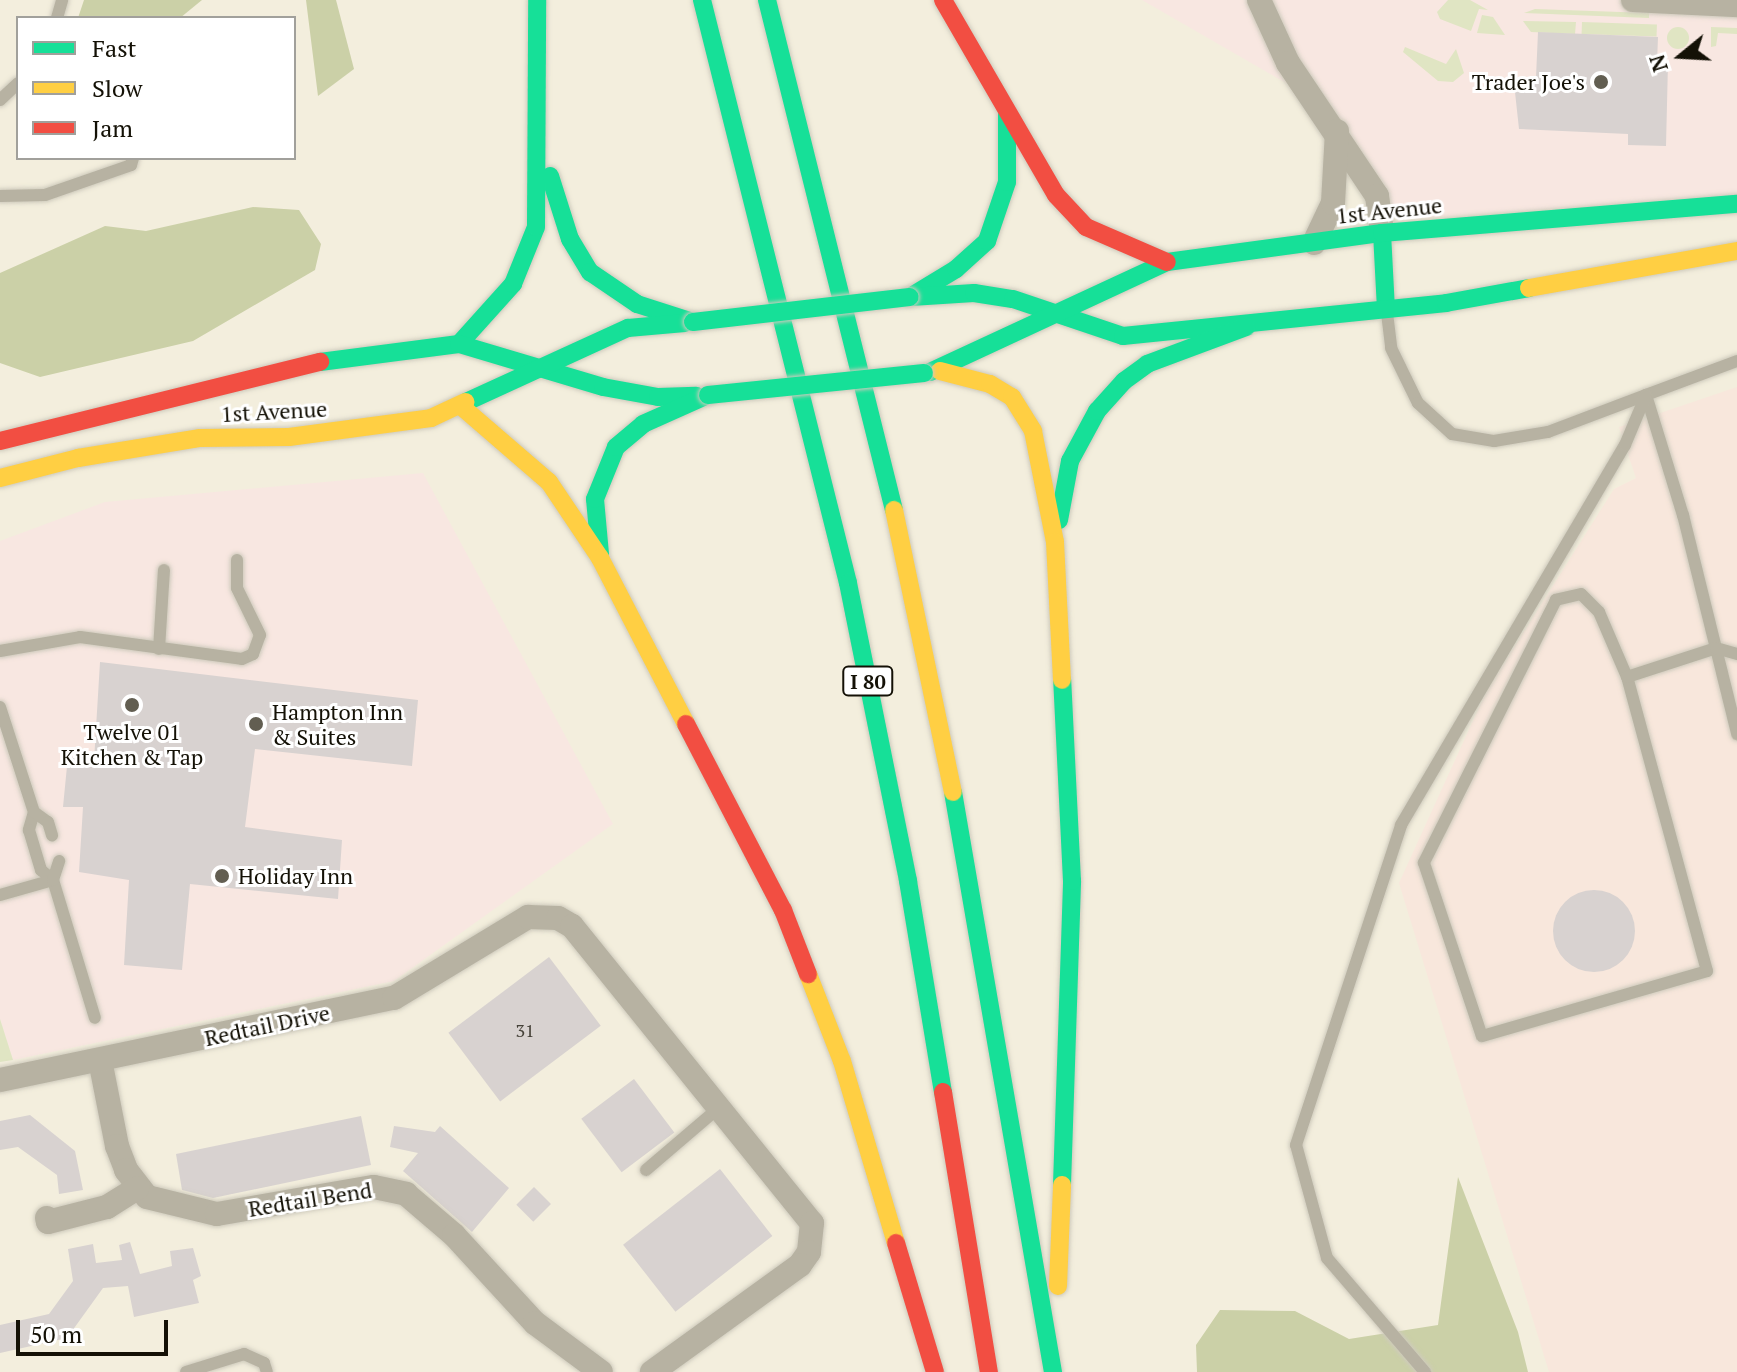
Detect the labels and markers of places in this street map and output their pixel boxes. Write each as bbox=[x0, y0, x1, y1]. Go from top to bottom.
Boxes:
place label: Trader Joe's bbox=[1472, 69, 1585, 95]
marker: Trader Joe's bbox=[1592, 73, 1610, 91]
marker: Twelve 01 Kitchen & Tap bbox=[123, 696, 141, 714]
place label: Hampton Inn & Suites bbox=[272, 698, 403, 750]
marker: Hampton Inn & Suites bbox=[247, 715, 265, 733]
place label: Twelve 01 Kitchen & Tap bbox=[61, 718, 203, 770]
place label: Holiday Inn bbox=[238, 863, 353, 889]
marker: Holiday Inn bbox=[213, 867, 231, 885]

